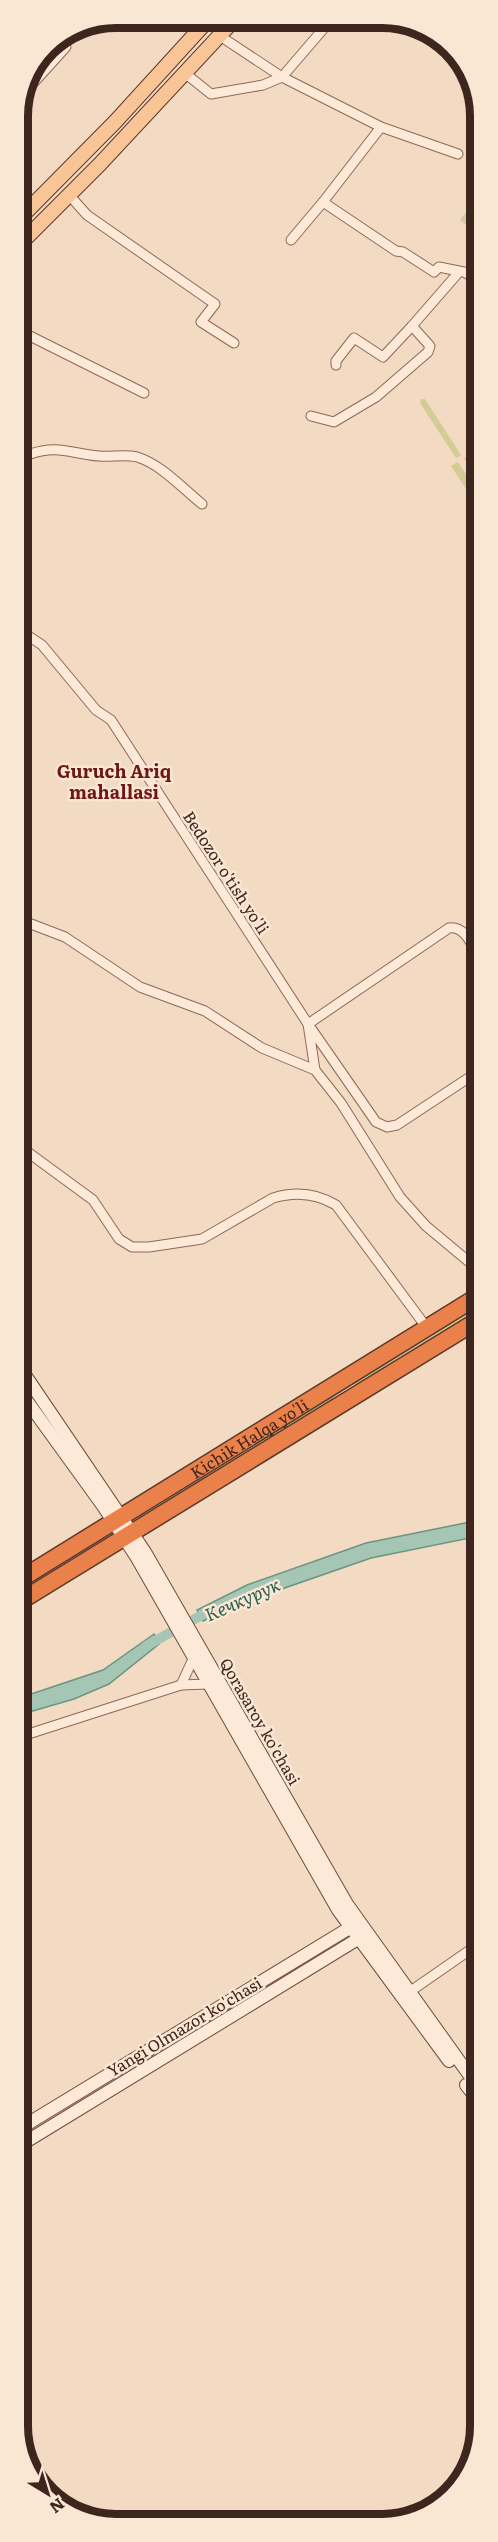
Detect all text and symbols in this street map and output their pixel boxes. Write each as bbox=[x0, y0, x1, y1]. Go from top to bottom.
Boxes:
district label: Guruch Ariq mahallasi bbox=[57, 757, 172, 805]
street label: Bedozor o'tish yo'li bbox=[178, 806, 276, 938]
street label: Kichik Halqa yo'li bbox=[185, 1392, 312, 1484]
water label: Кечкурук bbox=[200, 1570, 284, 1628]
street label: Qorasaroy ko'chasi bbox=[215, 1653, 307, 1789]
street label: Yangi Olmazor ko'chasi bbox=[102, 1970, 266, 2082]
north arrow bbox=[18, 2464, 78, 2524]
text: N bbox=[45, 2493, 71, 2520]

